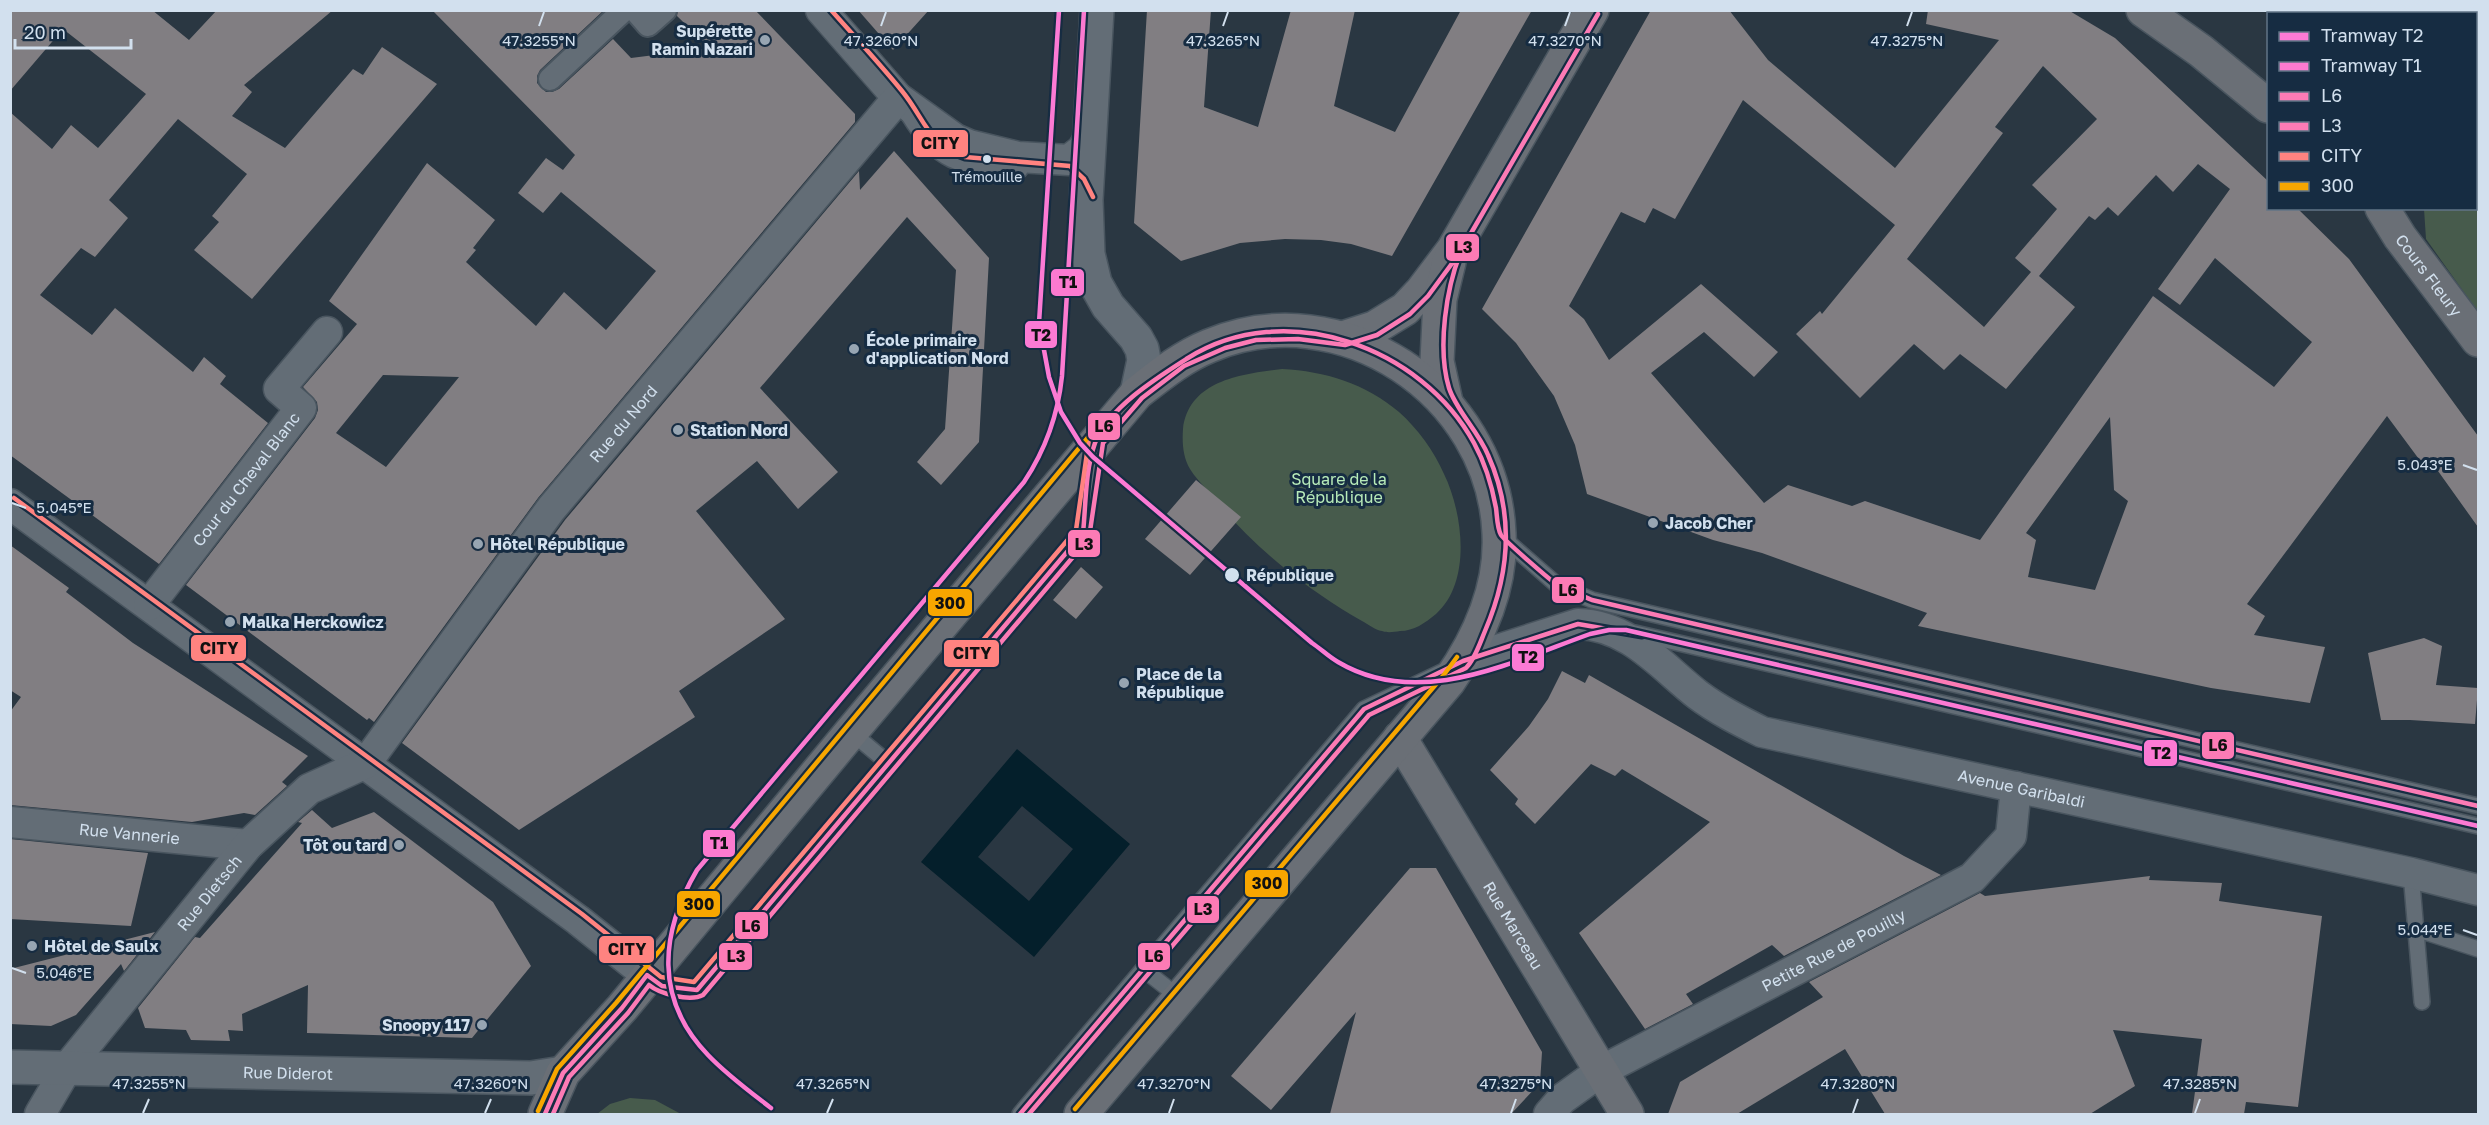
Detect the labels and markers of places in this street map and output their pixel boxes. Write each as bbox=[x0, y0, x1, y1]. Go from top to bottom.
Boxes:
place label: Supérette Ramin Nazari bbox=[651, 21, 753, 59]
marker: Supérette Ramin Nazari bbox=[758, 33, 772, 47]
marker: Trémouille bbox=[981, 153, 993, 165]
place label: Trémouille bbox=[952, 168, 1022, 185]
place label: École primaire d'application Nord bbox=[866, 330, 1009, 368]
marker: École primaire d'application Nord bbox=[847, 342, 861, 356]
place label: Station Nord bbox=[690, 420, 788, 440]
marker: Station Nord bbox=[671, 423, 685, 437]
place label: Jacob Cher bbox=[1665, 513, 1753, 533]
marker: Jacob Cher bbox=[1646, 516, 1660, 530]
place label: Hôtel République bbox=[490, 534, 625, 554]
marker: Hôtel République bbox=[471, 537, 485, 551]
place label: République bbox=[1246, 565, 1334, 585]
marker: République bbox=[1223, 566, 1241, 584]
place label: Malka Herckowicz bbox=[242, 612, 384, 632]
marker: Malka Herckowicz bbox=[223, 615, 237, 629]
place label: Place de la République bbox=[1136, 664, 1224, 702]
marker: Place de la République bbox=[1117, 676, 1131, 690]
place label: Tôt ou tard bbox=[303, 835, 387, 855]
marker: Tôt ou tard bbox=[392, 838, 406, 852]
place label: Hôtel de Saulx bbox=[44, 936, 159, 956]
marker: Hôtel de Saulx bbox=[25, 939, 39, 953]
place label: Snoopy 117 bbox=[382, 1015, 470, 1035]
marker: Snoopy 117 bbox=[475, 1018, 489, 1032]

